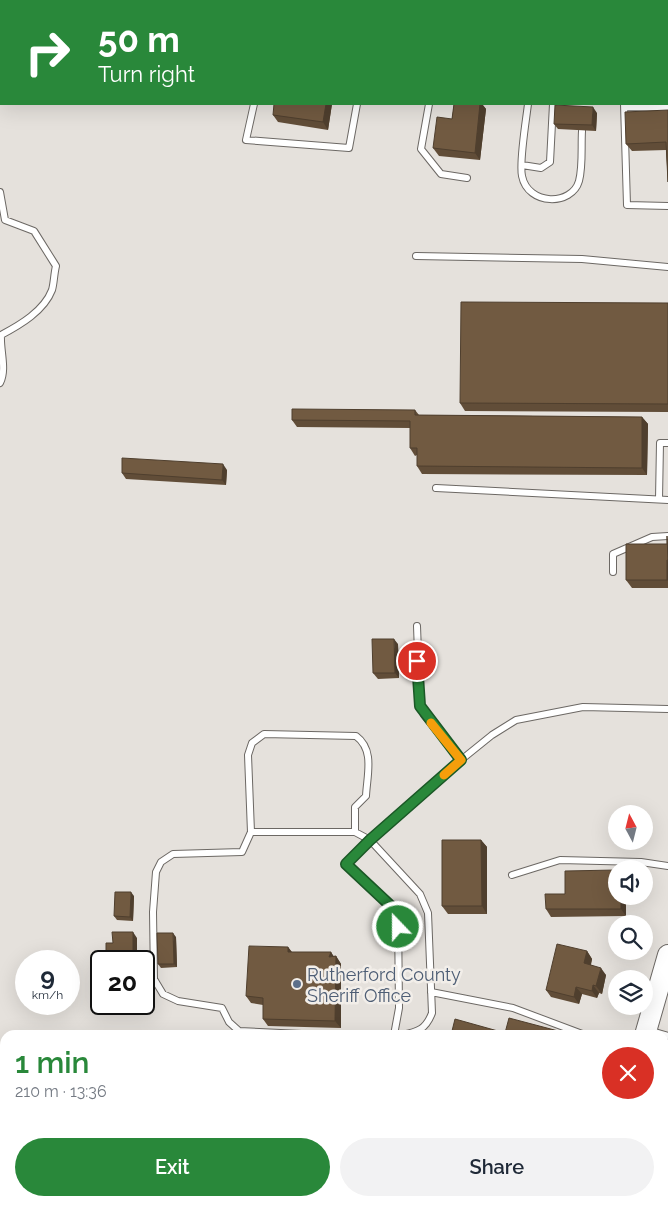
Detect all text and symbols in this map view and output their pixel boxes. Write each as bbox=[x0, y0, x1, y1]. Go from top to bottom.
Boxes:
text: 50 m bbox=[98, 19, 180, 60]
icon: right bbox=[15, 20, 80, 85]
text: Turn right bbox=[98, 61, 195, 87]
pin bbox=[396, 640, 438, 682]
icon: arrive bbox=[403, 647, 431, 675]
north arrow bbox=[608, 805, 652, 850]
map controls bbox=[608, 805, 653, 1015]
button: sound bbox=[608, 860, 653, 905]
position arrow bbox=[371, 900, 423, 952]
button: search bbox=[608, 915, 653, 960]
speed limit sign: 20 bbox=[90, 950, 155, 1015]
text: 9 bbox=[40, 961, 55, 991]
place label: Rutherford County Sheriff Office bbox=[307, 964, 461, 1006]
button: layers bbox=[608, 970, 653, 1015]
marker: Rutherford County Sheriff Office bbox=[291, 978, 303, 990]
text: km/h bbox=[32, 988, 63, 1002]
text: 1 min bbox=[15, 1045, 90, 1080]
button: close bbox=[602, 1047, 654, 1099]
text: 210 m · 13:36 bbox=[15, 1082, 107, 1101]
button: Exit bbox=[15, 1138, 330, 1196]
button: Share bbox=[340, 1138, 654, 1196]

